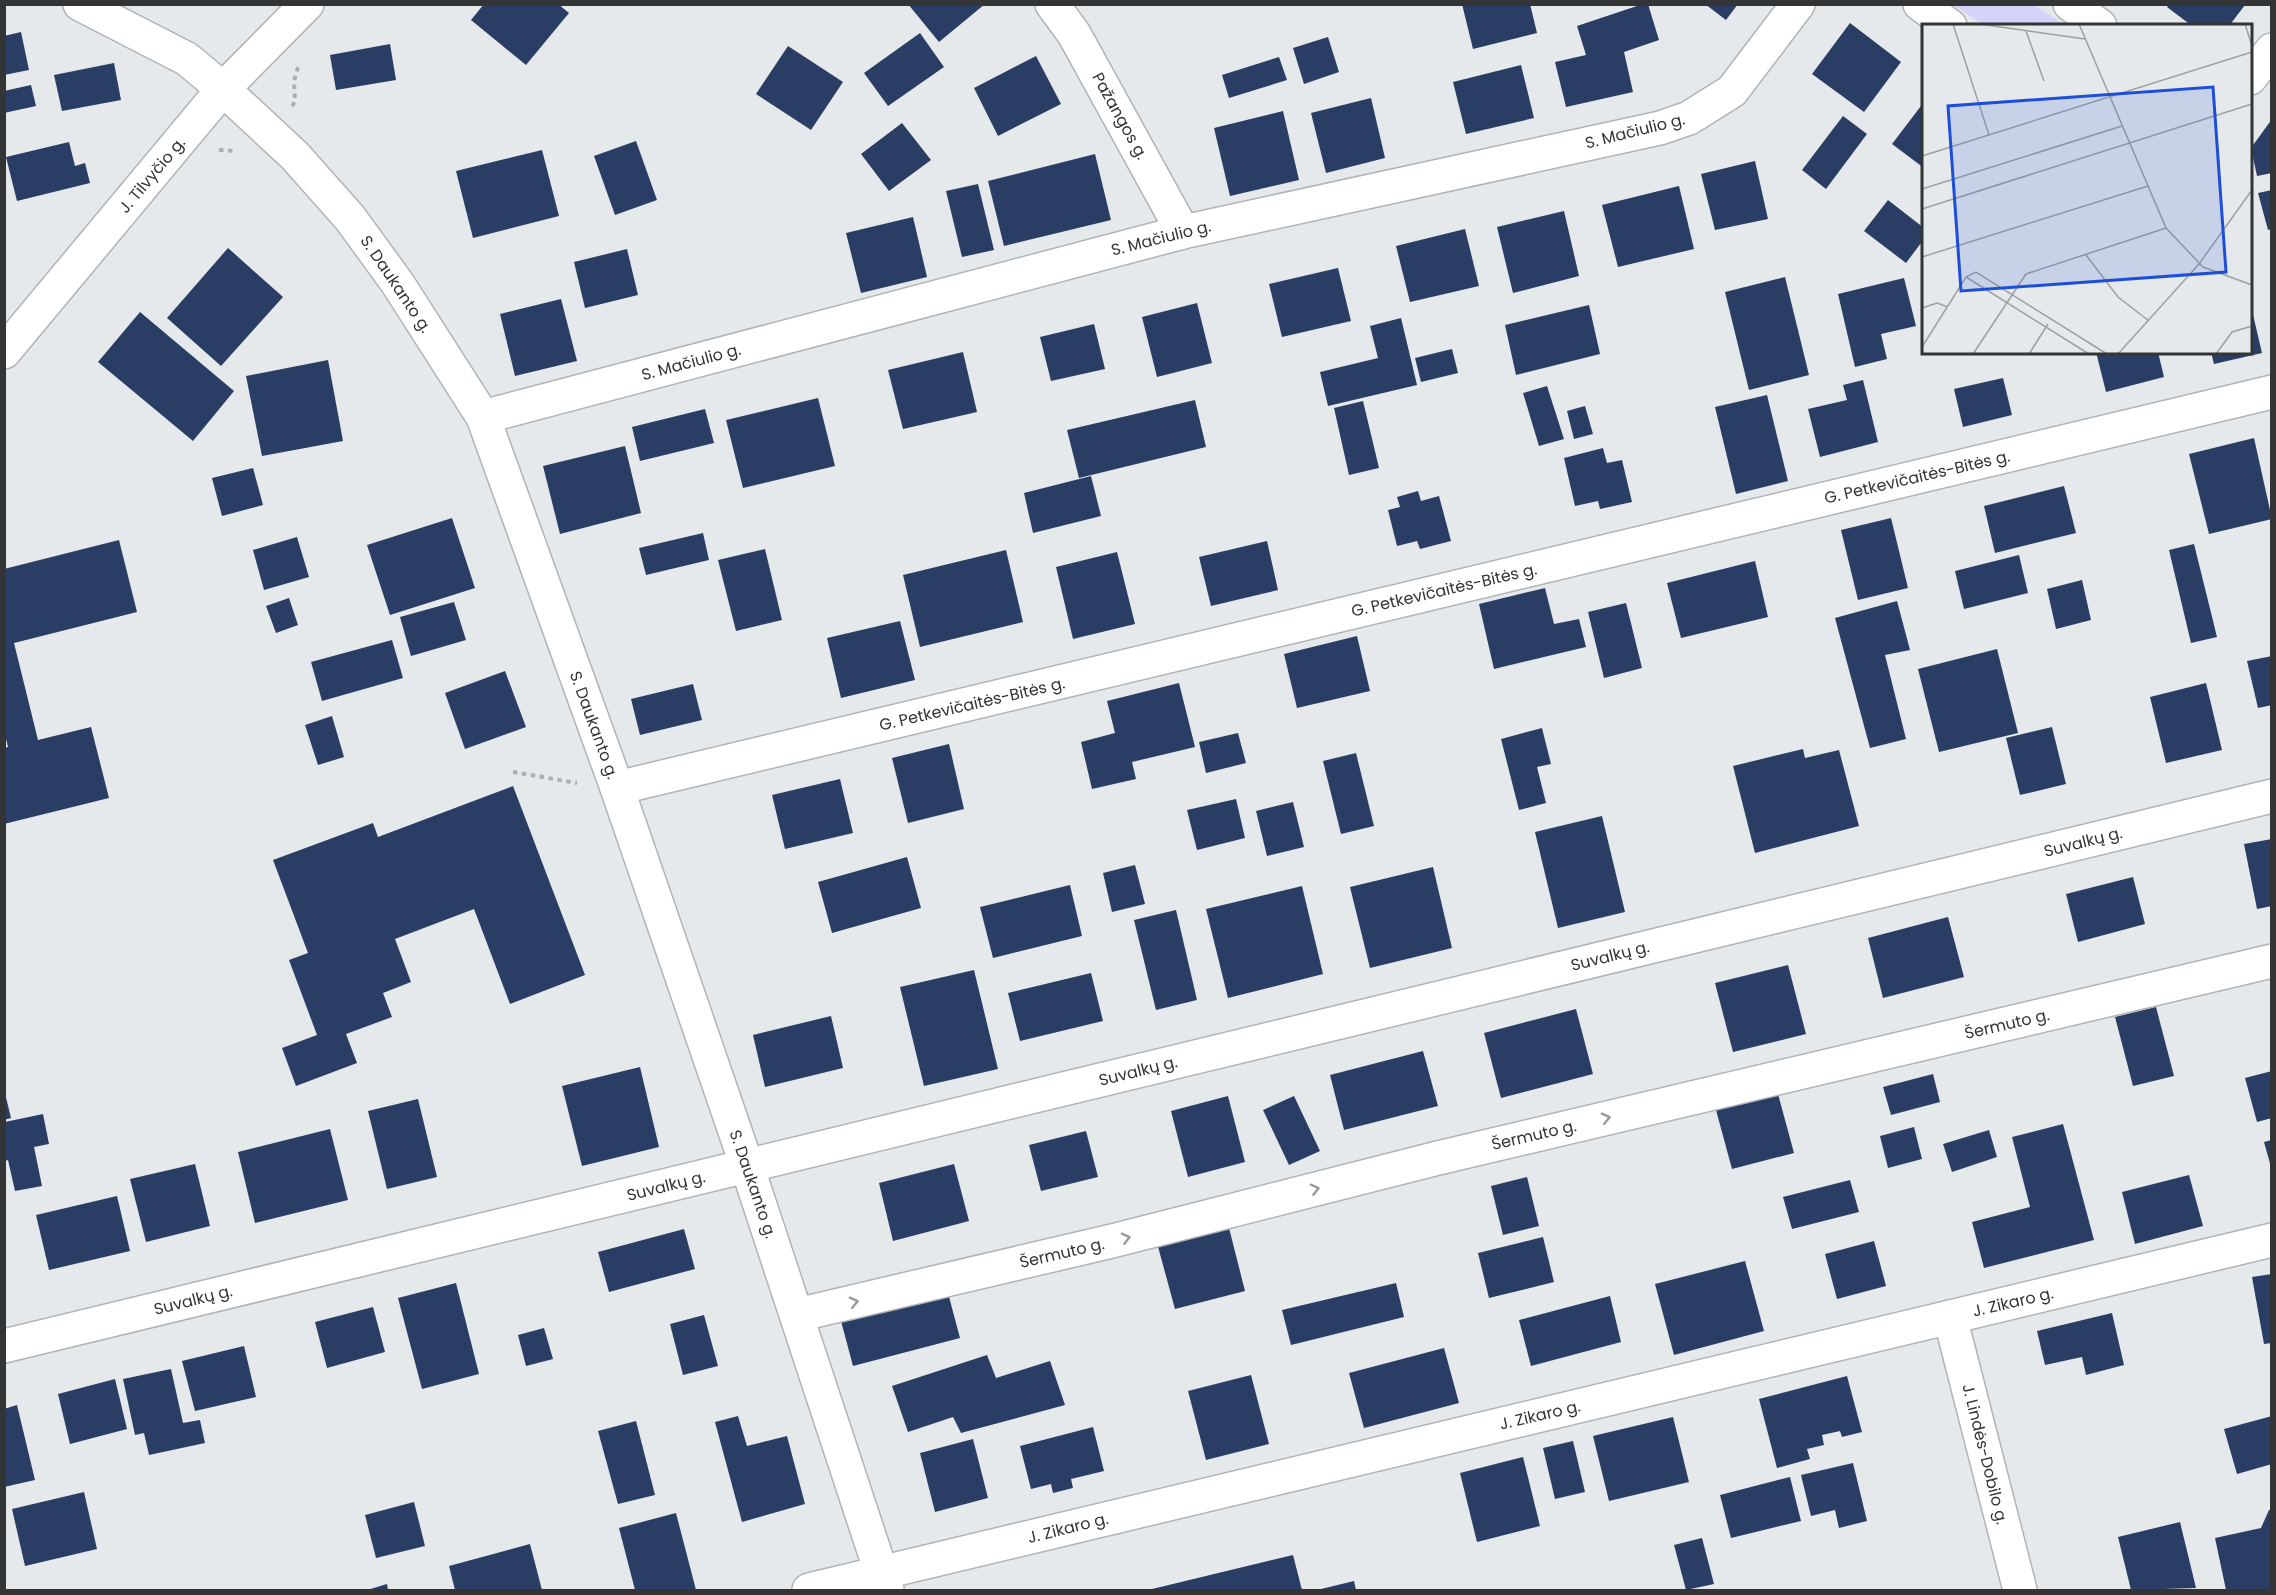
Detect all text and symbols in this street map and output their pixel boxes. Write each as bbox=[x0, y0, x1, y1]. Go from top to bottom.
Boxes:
inset map bbox=[1922, 24, 2252, 354]
street label: Pažangos g. bbox=[1087, 68, 1153, 164]
street label: S. Mačiulio g. bbox=[1583, 107, 1687, 155]
street label: J. Tilvyčio g. bbox=[113, 132, 191, 218]
street label: S. Mačiulio g. bbox=[1109, 214, 1213, 262]
street label: S. Daukanto g. bbox=[355, 231, 437, 337]
street label: S. Mačiulio g. bbox=[639, 338, 743, 386]
street label: G. Petkevičaitės-Bitės g. bbox=[1822, 444, 2012, 510]
street label: G. Petkevičaitės-Bitės g. bbox=[1349, 557, 1539, 623]
street label: S. Daukanto g. bbox=[564, 668, 624, 782]
street label: G. Petkevičaitės-Bitės g. bbox=[877, 671, 1067, 737]
street label: Suvalkų g. bbox=[2041, 821, 2125, 863]
street label: Suvalkų g. bbox=[1568, 935, 1652, 977]
street label: Šermuto g. bbox=[1962, 1003, 2052, 1045]
street label: Suvalkų g. bbox=[1096, 1050, 1180, 1092]
one-way arrow bbox=[1601, 1113, 1611, 1126]
street label: Šermuto g. bbox=[1489, 1114, 1579, 1156]
street label: S. Daukanto g. bbox=[724, 1127, 782, 1241]
street label: Suvalkų g. bbox=[624, 1165, 708, 1207]
one-way arrow bbox=[1310, 1184, 1320, 1197]
street label: Šermuto g. bbox=[1017, 1232, 1107, 1274]
one-way arrow bbox=[1121, 1232, 1131, 1245]
street label: Suvalkų g. bbox=[151, 1279, 235, 1321]
street label: J. Zikaro g. bbox=[1970, 1282, 2056, 1322]
one-way arrow bbox=[849, 1296, 859, 1309]
street label: J. Lindės-Dobilo g. bbox=[1956, 1381, 2014, 1527]
street label: J. Zikaro g. bbox=[1497, 1395, 1583, 1435]
street label: J. Zikaro g. bbox=[1025, 1507, 1111, 1549]

